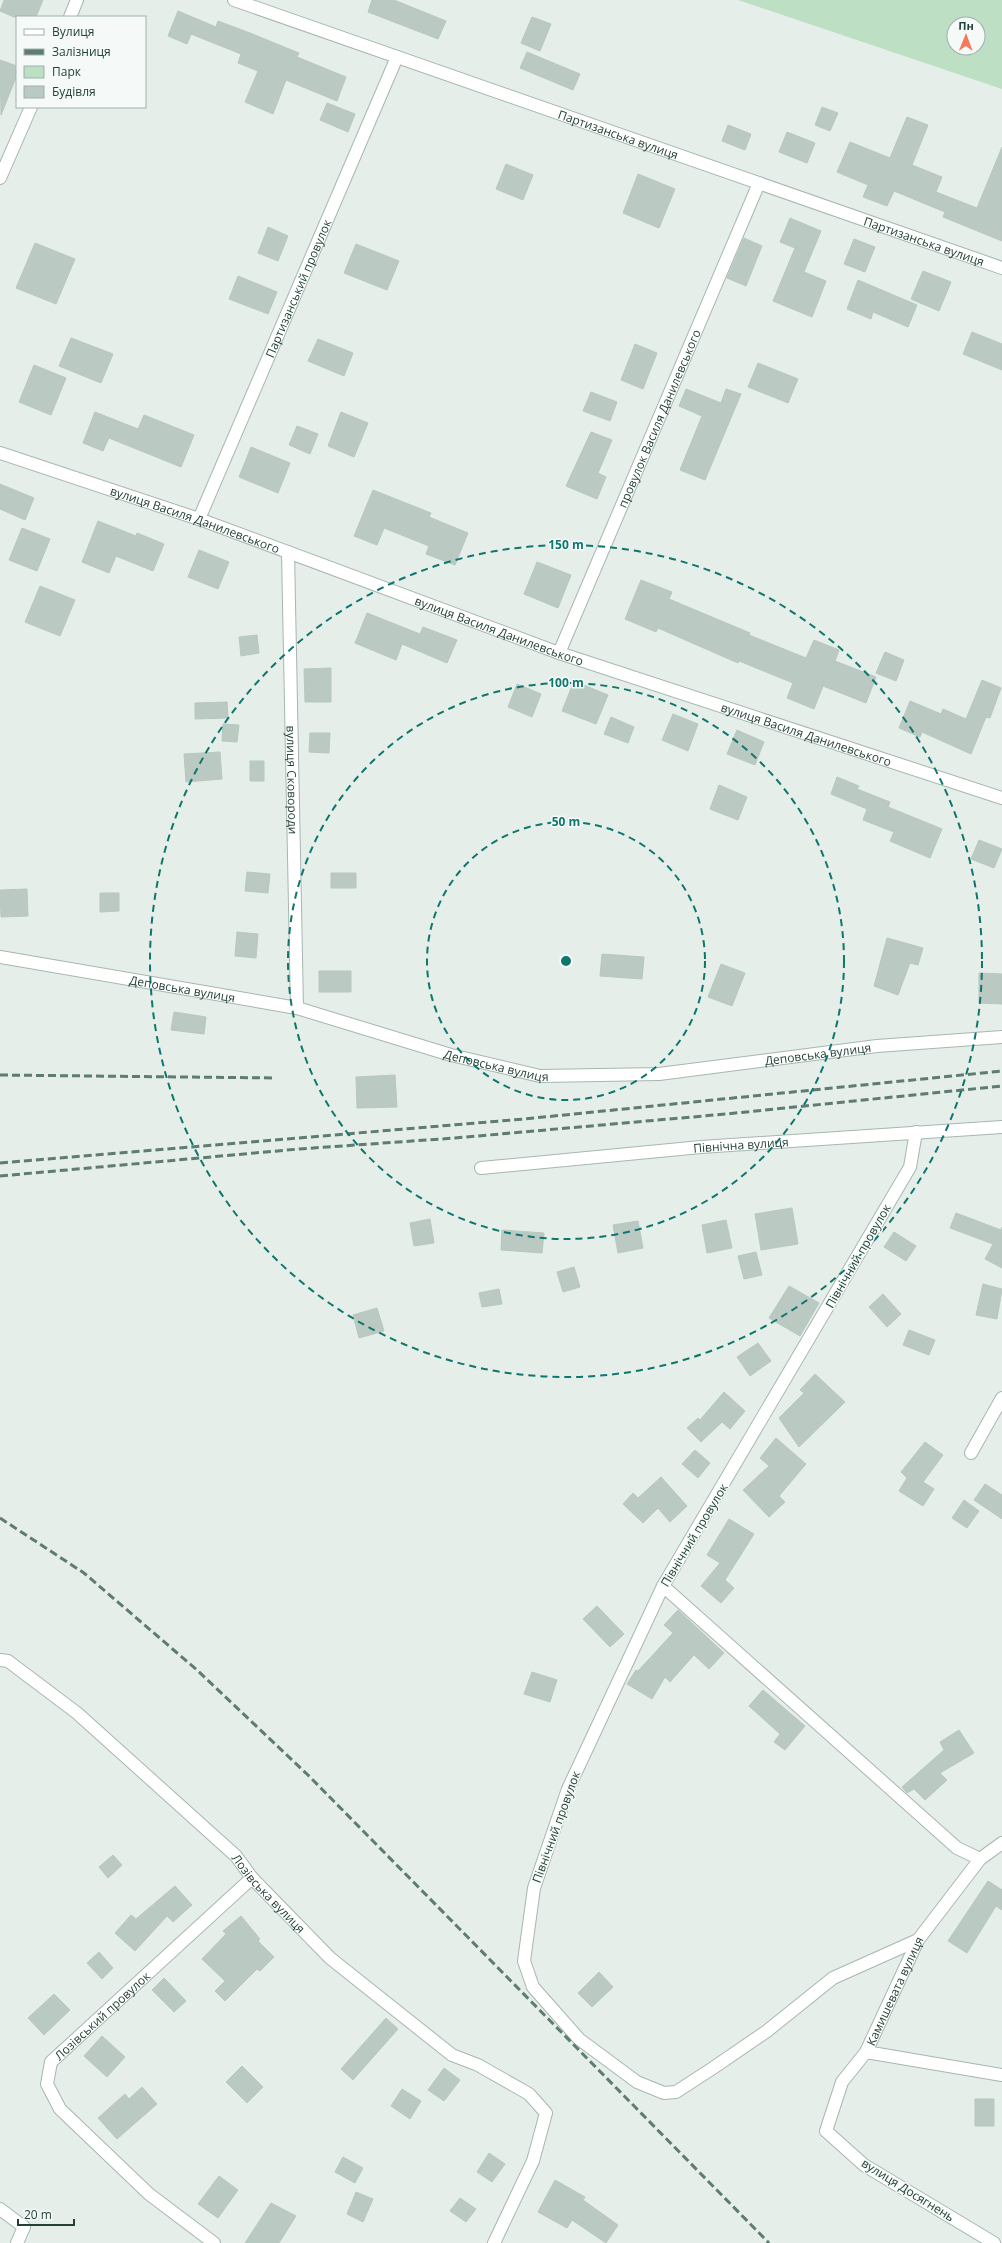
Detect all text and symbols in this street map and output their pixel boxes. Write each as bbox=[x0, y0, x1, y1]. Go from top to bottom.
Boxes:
legend bbox=[16, 16, 146, 108]
north arrow bbox=[946, 16, 986, 56]
text: Пн bbox=[958, 18, 974, 33]
text: Вулиця bbox=[52, 23, 94, 40]
text: Залізниця bbox=[52, 43, 111, 60]
text: Парк bbox=[52, 63, 82, 80]
text: Будівля bbox=[52, 83, 96, 100]
street label: Партизанська вулиця bbox=[556, 105, 681, 163]
street label: Партизанська вулиця bbox=[862, 212, 987, 270]
street label: Партизанський провулок bbox=[261, 216, 335, 360]
street label: провулок Василя Данилевського bbox=[613, 327, 704, 510]
street label: вулиця Василя Данилевського bbox=[108, 482, 282, 557]
text: 150 m bbox=[548, 536, 584, 553]
street label: вулиця Василя Данилевського bbox=[413, 592, 586, 669]
text: 100 m bbox=[548, 674, 584, 691]
street label: вулиця Василя Данилевського bbox=[719, 698, 894, 770]
street label: вулиця Сковороди bbox=[283, 725, 302, 835]
text: 50 m bbox=[552, 813, 580, 830]
centre of rings bbox=[559, 954, 573, 968]
street label: Деповська вулиця bbox=[128, 971, 236, 1006]
street label: Деповська вулиця bbox=[764, 1038, 872, 1069]
street label: Деповська вулиця bbox=[442, 1045, 549, 1085]
street label: Північна вулиця bbox=[692, 1133, 789, 1156]
street label: Північний провулок bbox=[821, 1200, 895, 1311]
street label: Північний провулок bbox=[656, 1479, 732, 1590]
street label: Північний провулок bbox=[528, 1768, 584, 1885]
street label: Лозівська вулиця bbox=[228, 1850, 309, 1936]
street label: Камишевата вулиця bbox=[862, 1934, 927, 2048]
street label: Лозівський провулок bbox=[50, 1967, 154, 2064]
street label: вулиця Досягнень bbox=[858, 2155, 958, 2225]
scale bar bbox=[18, 2201, 74, 2227]
text: 20 m bbox=[24, 2206, 52, 2223]

